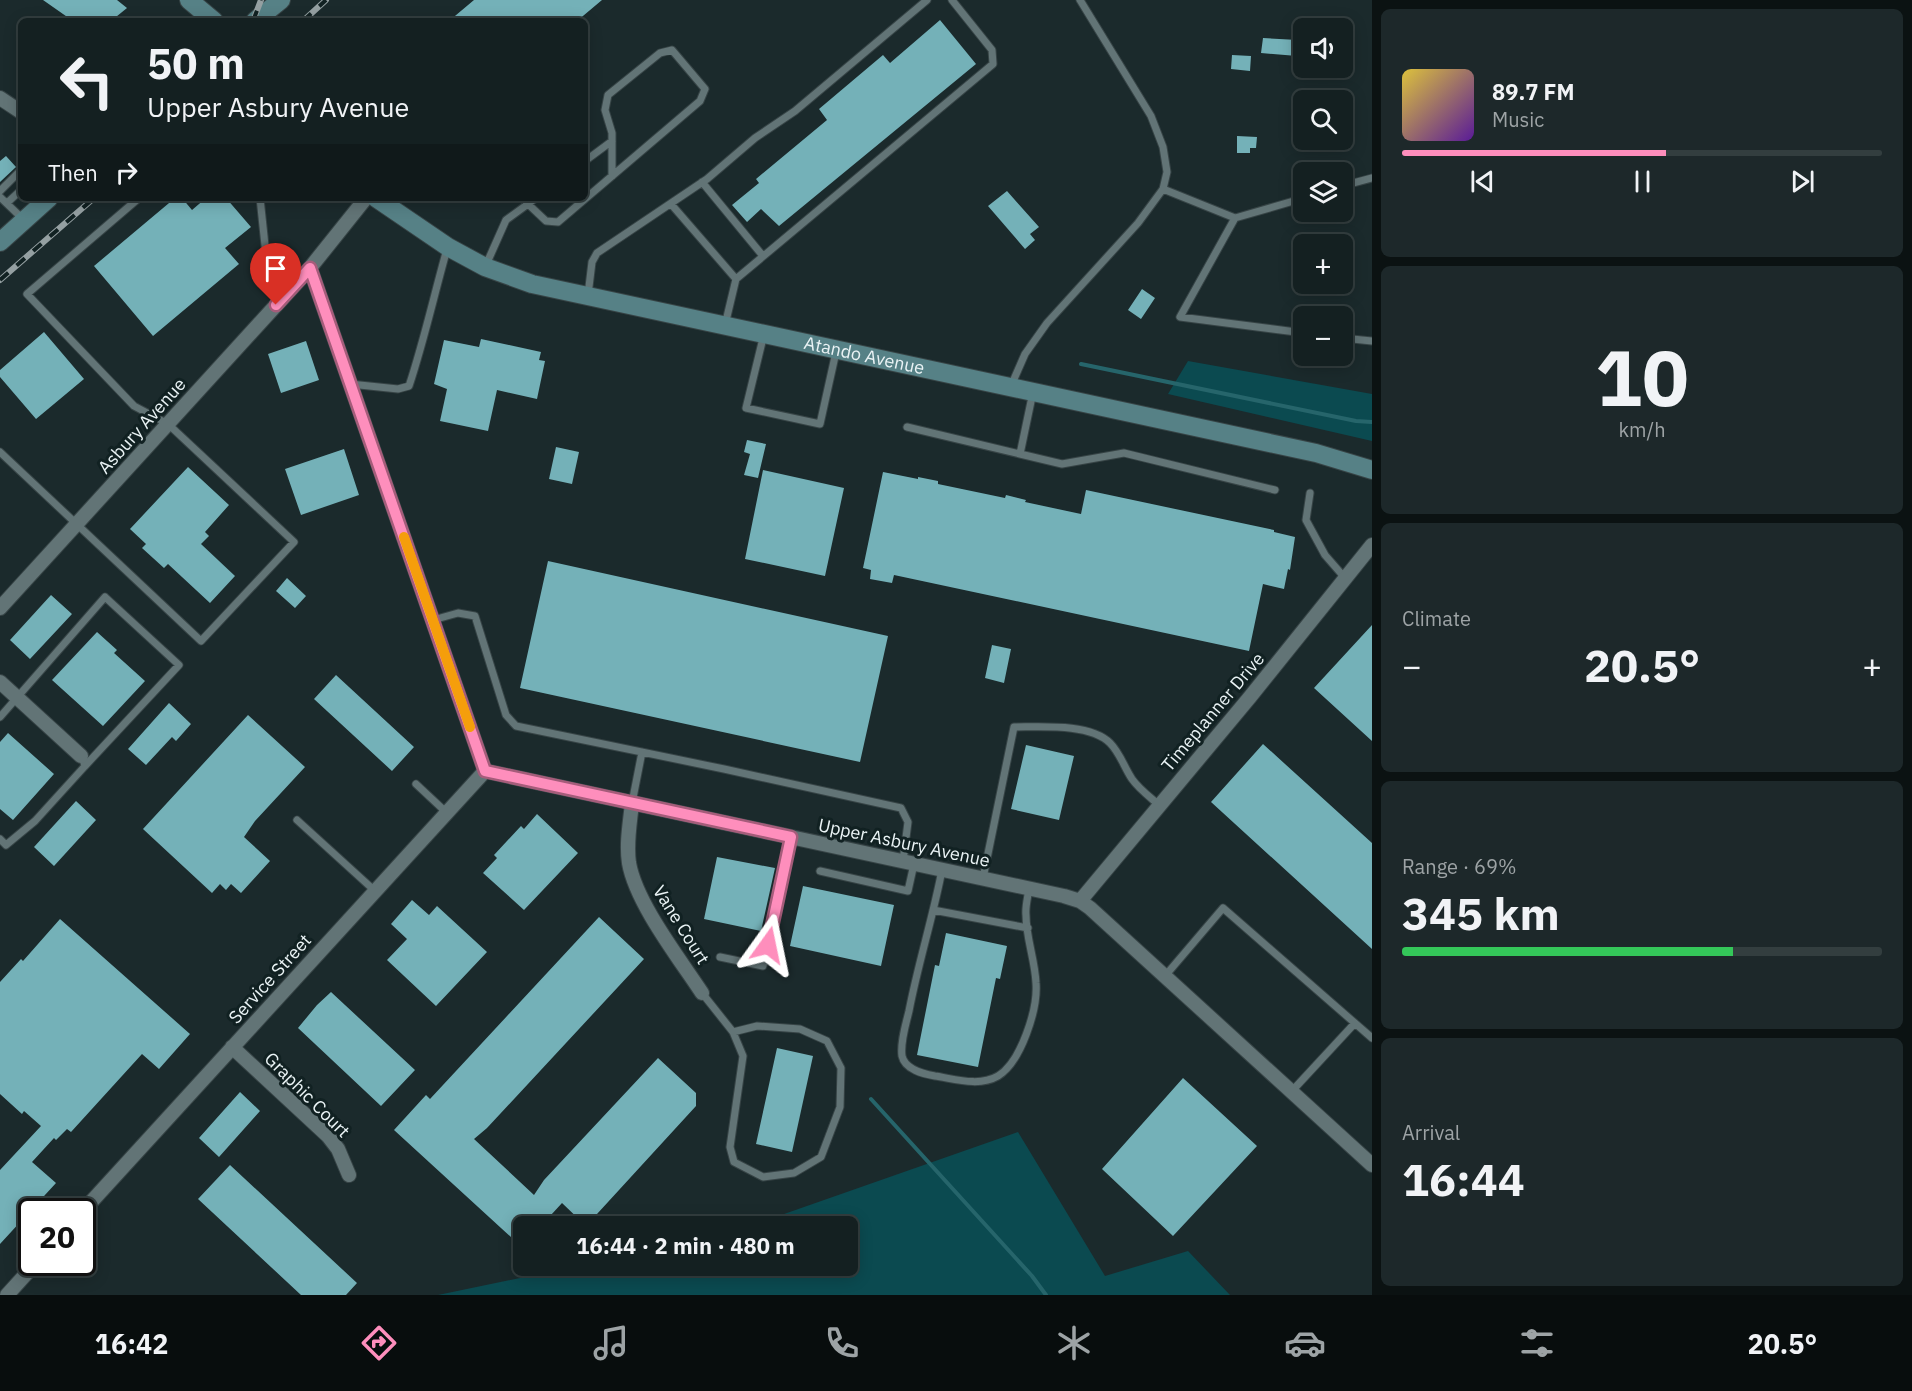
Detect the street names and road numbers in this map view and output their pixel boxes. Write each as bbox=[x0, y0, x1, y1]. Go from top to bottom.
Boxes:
street label: Atando Avenue bbox=[802, 331, 927, 379]
street label: Asbury Avenue bbox=[93, 373, 191, 478]
street label: Timeplanner Drive bbox=[1156, 647, 1269, 776]
street label: Upper Asbury Avenue bbox=[816, 813, 992, 872]
street label: Vane Court bbox=[648, 881, 715, 969]
street label: Service Street bbox=[223, 929, 316, 1028]
street label: Graphic Court bbox=[260, 1047, 355, 1142]

